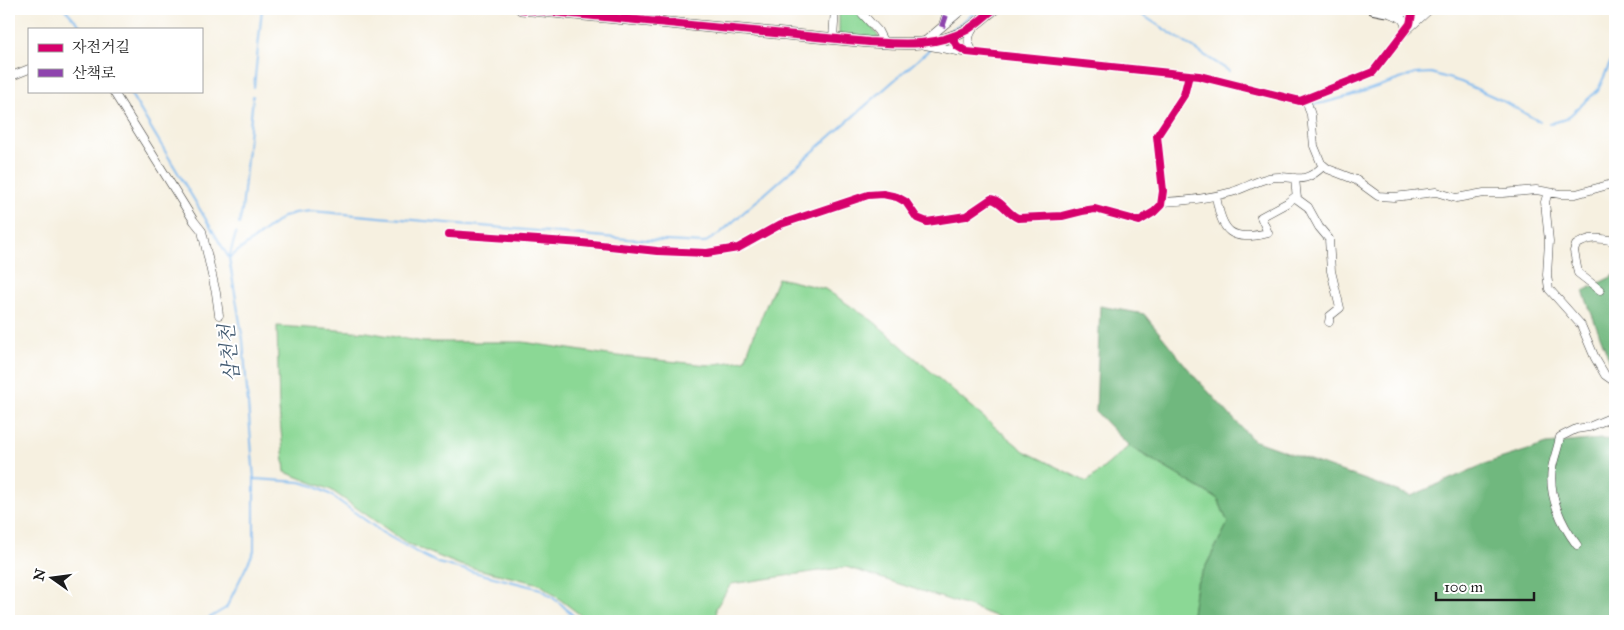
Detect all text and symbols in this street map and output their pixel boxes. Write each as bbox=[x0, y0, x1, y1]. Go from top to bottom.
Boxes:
legend bbox=[28, 28, 202, 92]
text: 자전거길 bbox=[72, 38, 130, 56]
text: 산책로 bbox=[72, 64, 116, 82]
water label: 삼천천 bbox=[214, 321, 244, 383]
north arrow bbox=[28, 552, 78, 602]
text: N bbox=[30, 567, 50, 583]
scale bar bbox=[1436, 570, 1534, 602]
text: 100 m bbox=[1444, 578, 1484, 596]

